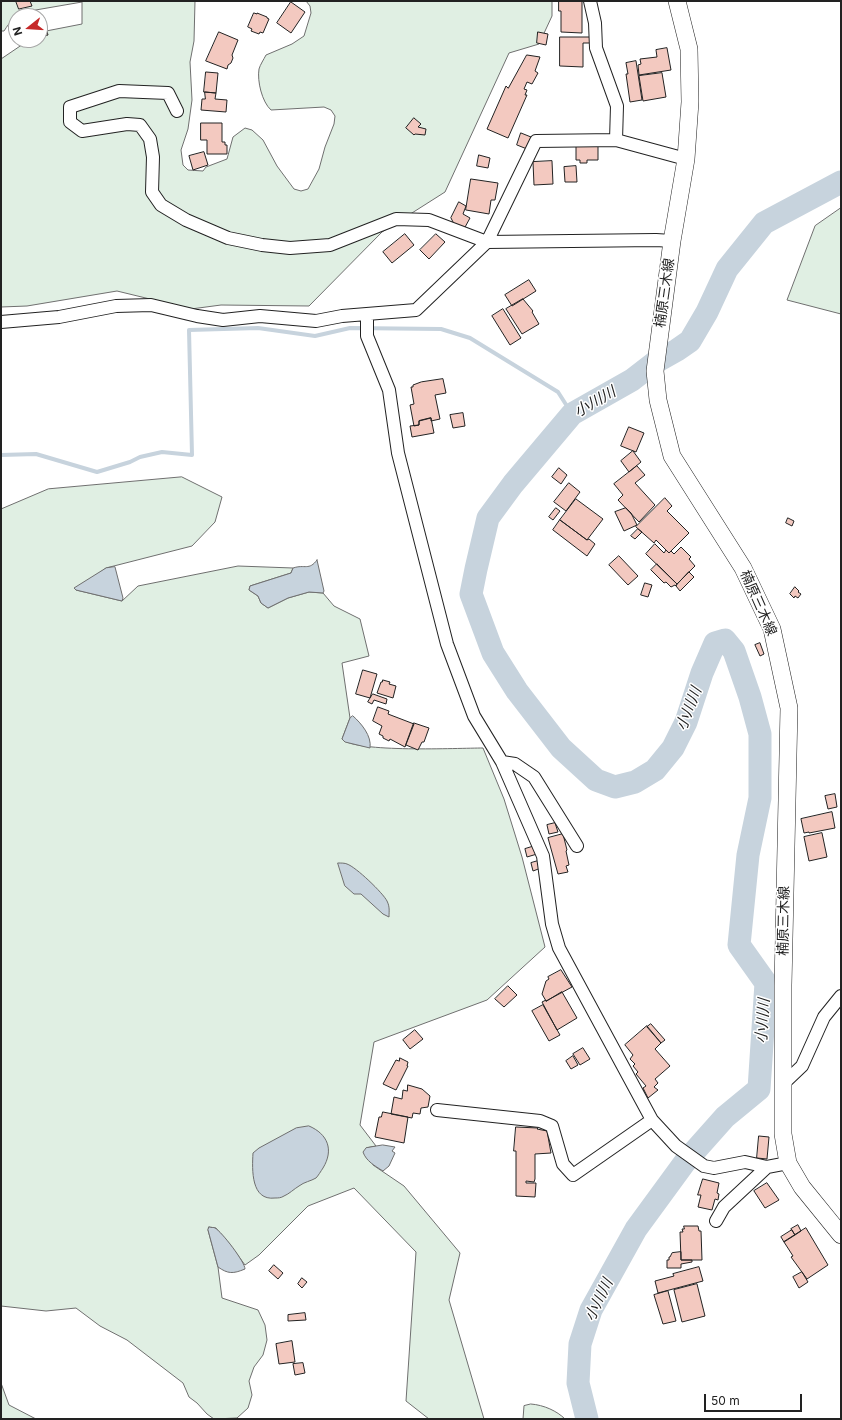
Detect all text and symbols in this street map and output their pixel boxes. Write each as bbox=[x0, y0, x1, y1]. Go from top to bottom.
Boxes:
north arrow bbox=[8, 8, 48, 48]
text: N bbox=[10, 25, 25, 37]
street label: 楠原三木線 bbox=[652, 257, 678, 329]
water label: 小川川 bbox=[571, 383, 619, 421]
street label: 楠原三木線 bbox=[736, 568, 780, 638]
water label: 小川川 bbox=[673, 685, 705, 733]
street label: 楠原三木線 bbox=[775, 886, 793, 956]
water label: 小川川 bbox=[752, 998, 774, 1044]
water label: 小川川 bbox=[581, 1276, 617, 1324]
scale bar bbox=[706, 1386, 804, 1412]
text: 50 m bbox=[711, 1393, 740, 1408]

